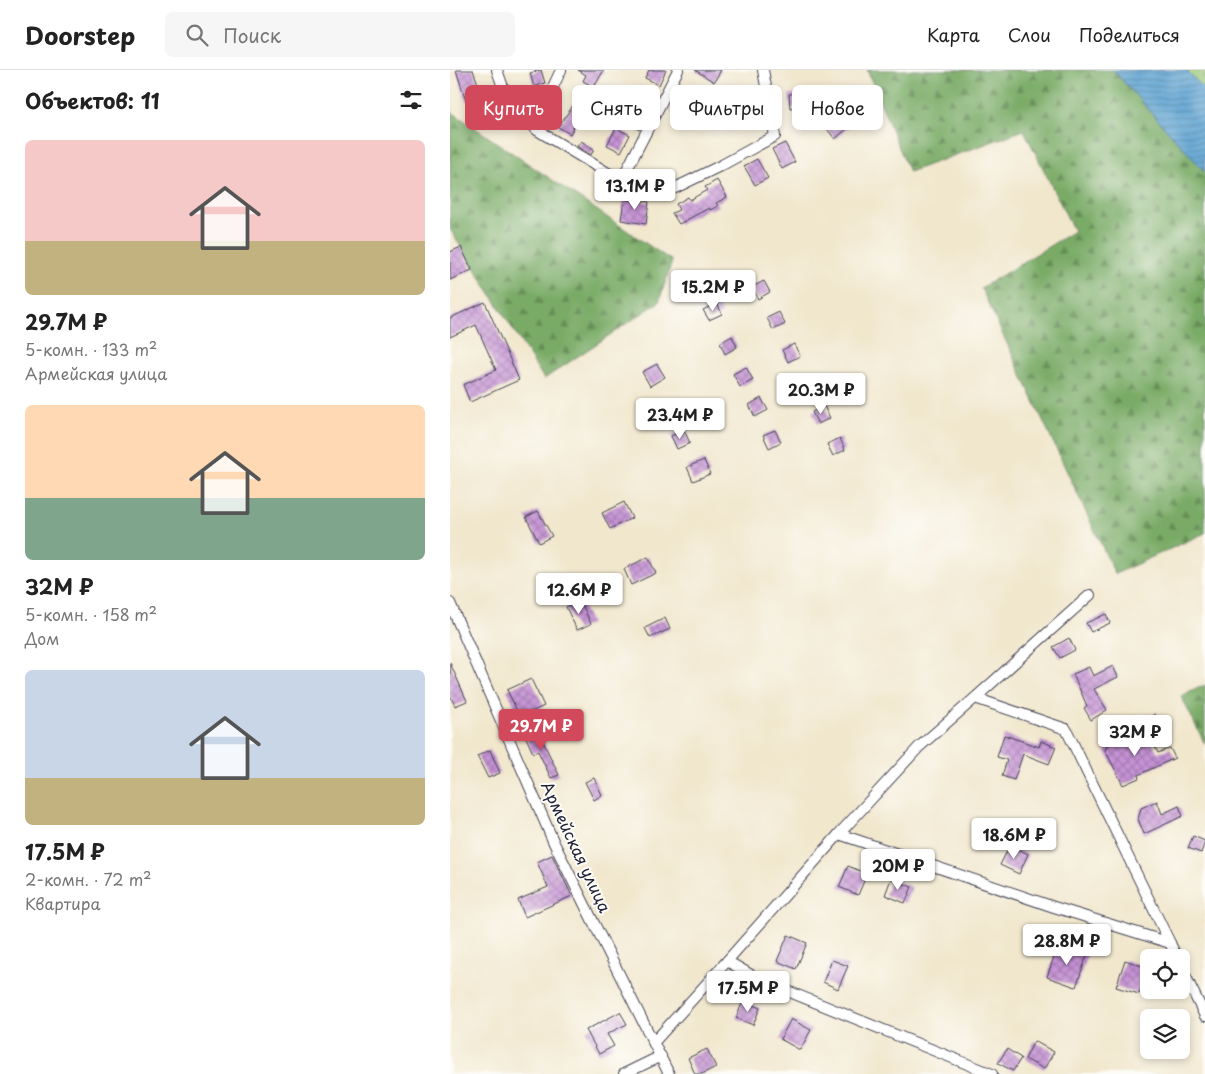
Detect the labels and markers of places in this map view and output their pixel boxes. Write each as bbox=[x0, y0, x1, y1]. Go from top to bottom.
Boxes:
pin: 13.1M ₽ bbox=[589, 168, 681, 211]
pin: 15.2M ₽ bbox=[667, 270, 759, 312]
pin: 20.3M ₽ bbox=[775, 372, 867, 415]
pin: 23.4M ₽ bbox=[634, 398, 726, 440]
pin: 12.6M ₽ bbox=[533, 572, 625, 615]
pin: 29.7M ₽ bbox=[495, 708, 587, 751]
pin: 32M ₽ bbox=[1100, 714, 1170, 757]
pin: 18.6M ₽ bbox=[968, 818, 1060, 860]
pin: 20M ₽ bbox=[863, 848, 933, 891]
pin: 28.8M ₽ bbox=[1021, 924, 1113, 966]
pin: 17.5M ₽ bbox=[702, 970, 794, 1013]

